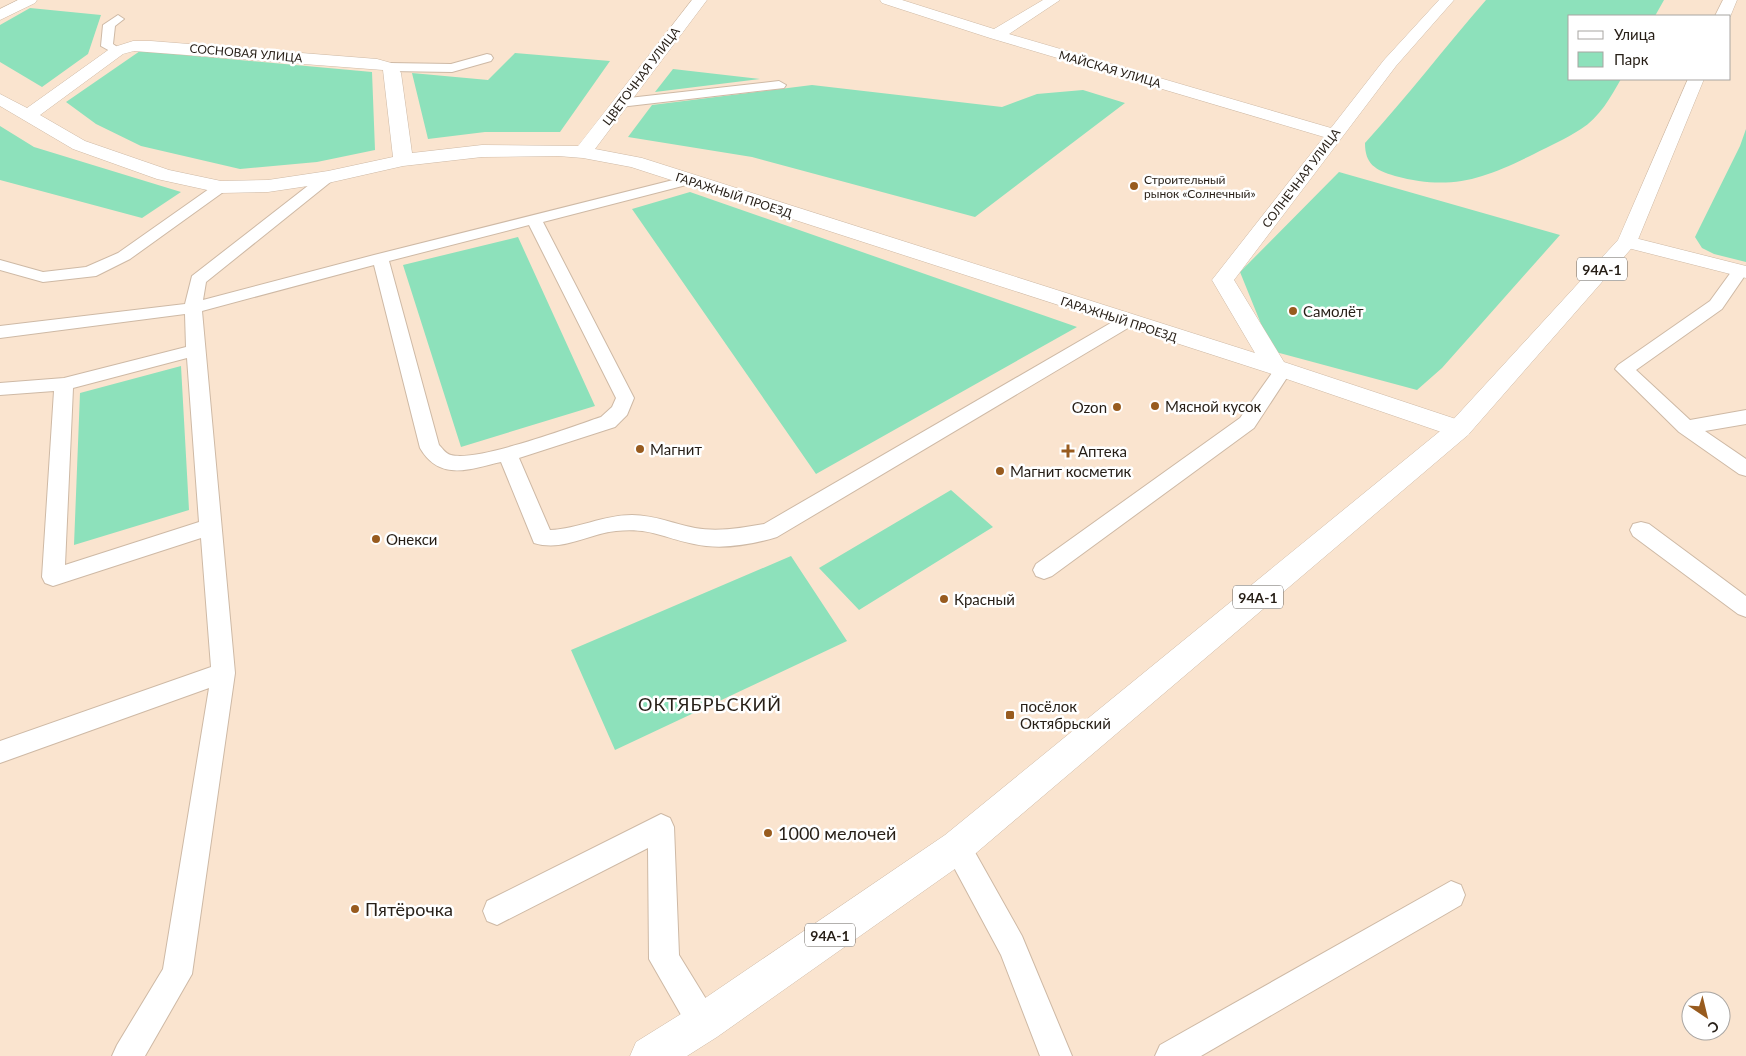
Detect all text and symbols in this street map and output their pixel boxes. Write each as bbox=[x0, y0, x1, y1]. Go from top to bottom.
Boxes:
legend bbox=[1568, 15, 1731, 80]
street label: ЦВЕТОЧНАЯ УЛИЦА bbox=[599, 23, 683, 128]
text: Улица bbox=[1614, 25, 1655, 43]
street label: СОСНОВАЯ УЛИЦА bbox=[189, 41, 304, 65]
street label: МАЙСКАЯ УЛИЦА bbox=[1057, 47, 1164, 91]
text: Парк bbox=[1614, 50, 1649, 68]
street label: СОЛНЕЧНАЯ УЛИЦА bbox=[1259, 125, 1344, 231]
street label: ГАРАЖНЫЙ ПРОЕЗД bbox=[674, 169, 795, 221]
place label: Строительный рынок «Солнечный» bbox=[1144, 172, 1256, 201]
marker: Строительный рынок «Солнечный» bbox=[1128, 180, 1140, 192]
road number: 94А-1 bbox=[1577, 258, 1627, 280]
street label: ГАРАЖНЫЙ ПРОЕЗД bbox=[1059, 293, 1180, 345]
place label: Самолёт bbox=[1303, 302, 1364, 320]
marker: Самолёт bbox=[1287, 305, 1299, 317]
place label: Мясной кусок bbox=[1165, 397, 1262, 415]
place label: Ozon bbox=[1072, 398, 1107, 416]
marker: Мясной кусок bbox=[1149, 400, 1161, 412]
marker: Ozon bbox=[1111, 401, 1123, 413]
place label: Магнит bbox=[650, 440, 702, 458]
place label: Аптека bbox=[1078, 442, 1127, 460]
marker: Магнит bbox=[634, 443, 646, 455]
marker: Аптека bbox=[1062, 445, 1074, 457]
place label: Магнит косметик bbox=[1010, 462, 1132, 480]
marker: Магнит косметик bbox=[994, 465, 1006, 477]
place label: Онекси bbox=[386, 530, 437, 548]
marker: Онекси bbox=[370, 533, 382, 545]
road number: 94А-1 bbox=[1233, 586, 1283, 608]
place label: Красный bbox=[954, 590, 1015, 608]
marker: Красный bbox=[938, 593, 950, 605]
district label: ОКТЯБРЬСКИЙ bbox=[638, 693, 782, 715]
place label: посёлок Октябрьский bbox=[1020, 697, 1111, 732]
marker: посёлок Октябрьский bbox=[1004, 709, 1016, 721]
place label: 1000 мелочей bbox=[778, 822, 896, 844]
marker: 1000 мелочей bbox=[762, 827, 774, 839]
place label: Пятёрочка bbox=[365, 898, 453, 920]
marker: Пятёрочка bbox=[349, 903, 361, 915]
road number: 94А-1 bbox=[805, 924, 855, 946]
north arrow bbox=[1681, 991, 1731, 1041]
text: С bbox=[1704, 1017, 1722, 1037]

